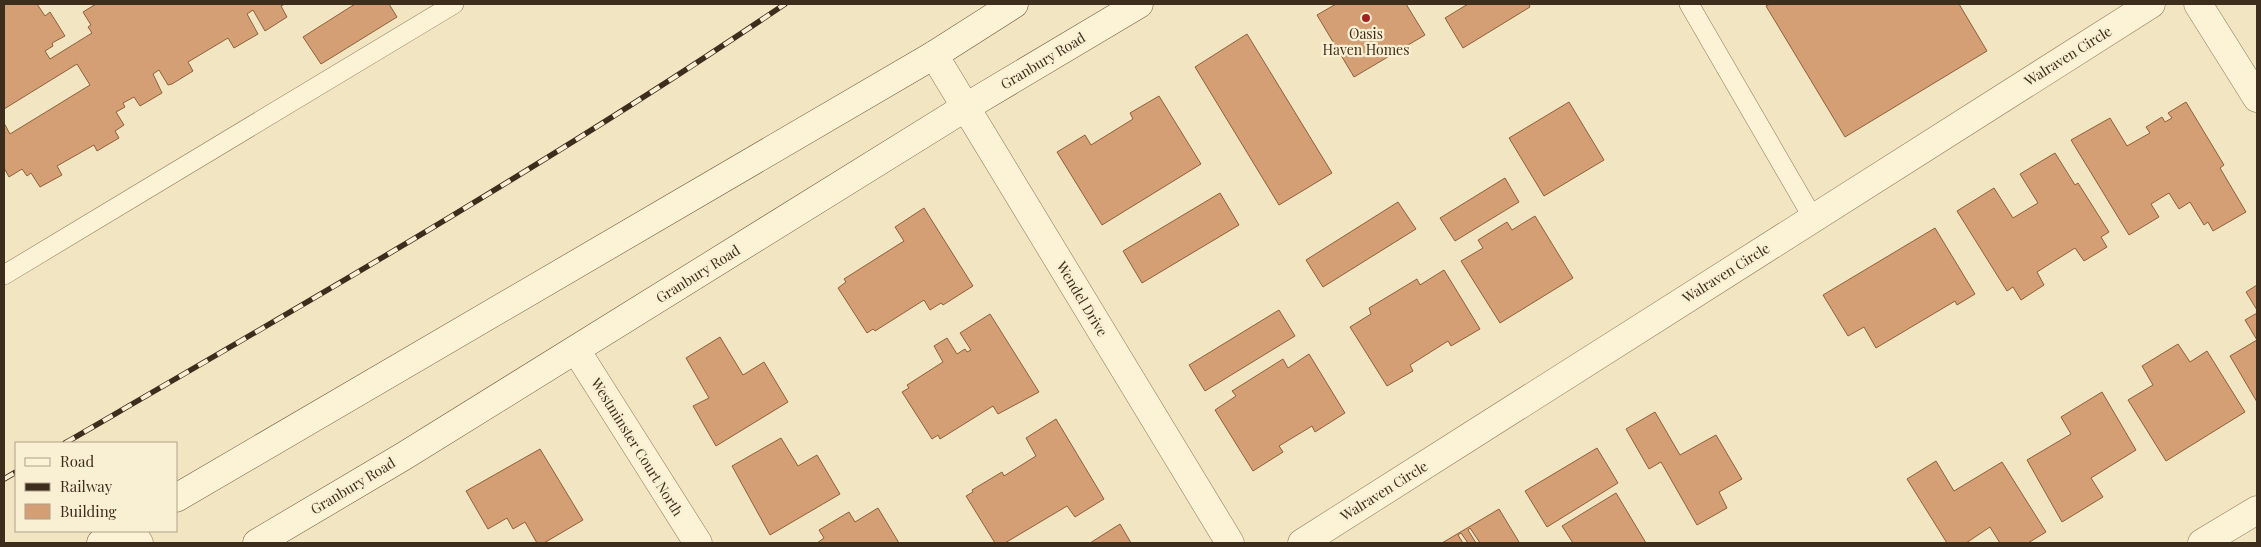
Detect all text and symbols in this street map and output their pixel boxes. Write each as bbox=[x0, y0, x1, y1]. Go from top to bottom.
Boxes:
marker: Oasis Haven Homes bbox=[1360, 12, 1372, 24]
street label: Walraven Circle bbox=[2020, 21, 2115, 90]
place label: Oasis Haven Homes bbox=[1323, 24, 1409, 59]
street label: Granbury Road bbox=[997, 28, 1089, 93]
street label: Walraven Circle bbox=[1678, 238, 1773, 307]
street label: Granbury Road bbox=[652, 240, 743, 307]
street label: Wendel Drive bbox=[1052, 257, 1112, 340]
street label: Westminster Court North bbox=[587, 373, 688, 520]
legend bbox=[15, 442, 178, 532]
text: Road bbox=[60, 451, 94, 471]
street label: Granbury Road bbox=[307, 453, 399, 518]
street label: Walraven Circle bbox=[1336, 456, 1431, 525]
text: Railway bbox=[60, 476, 113, 496]
text: Building bbox=[60, 501, 117, 521]

